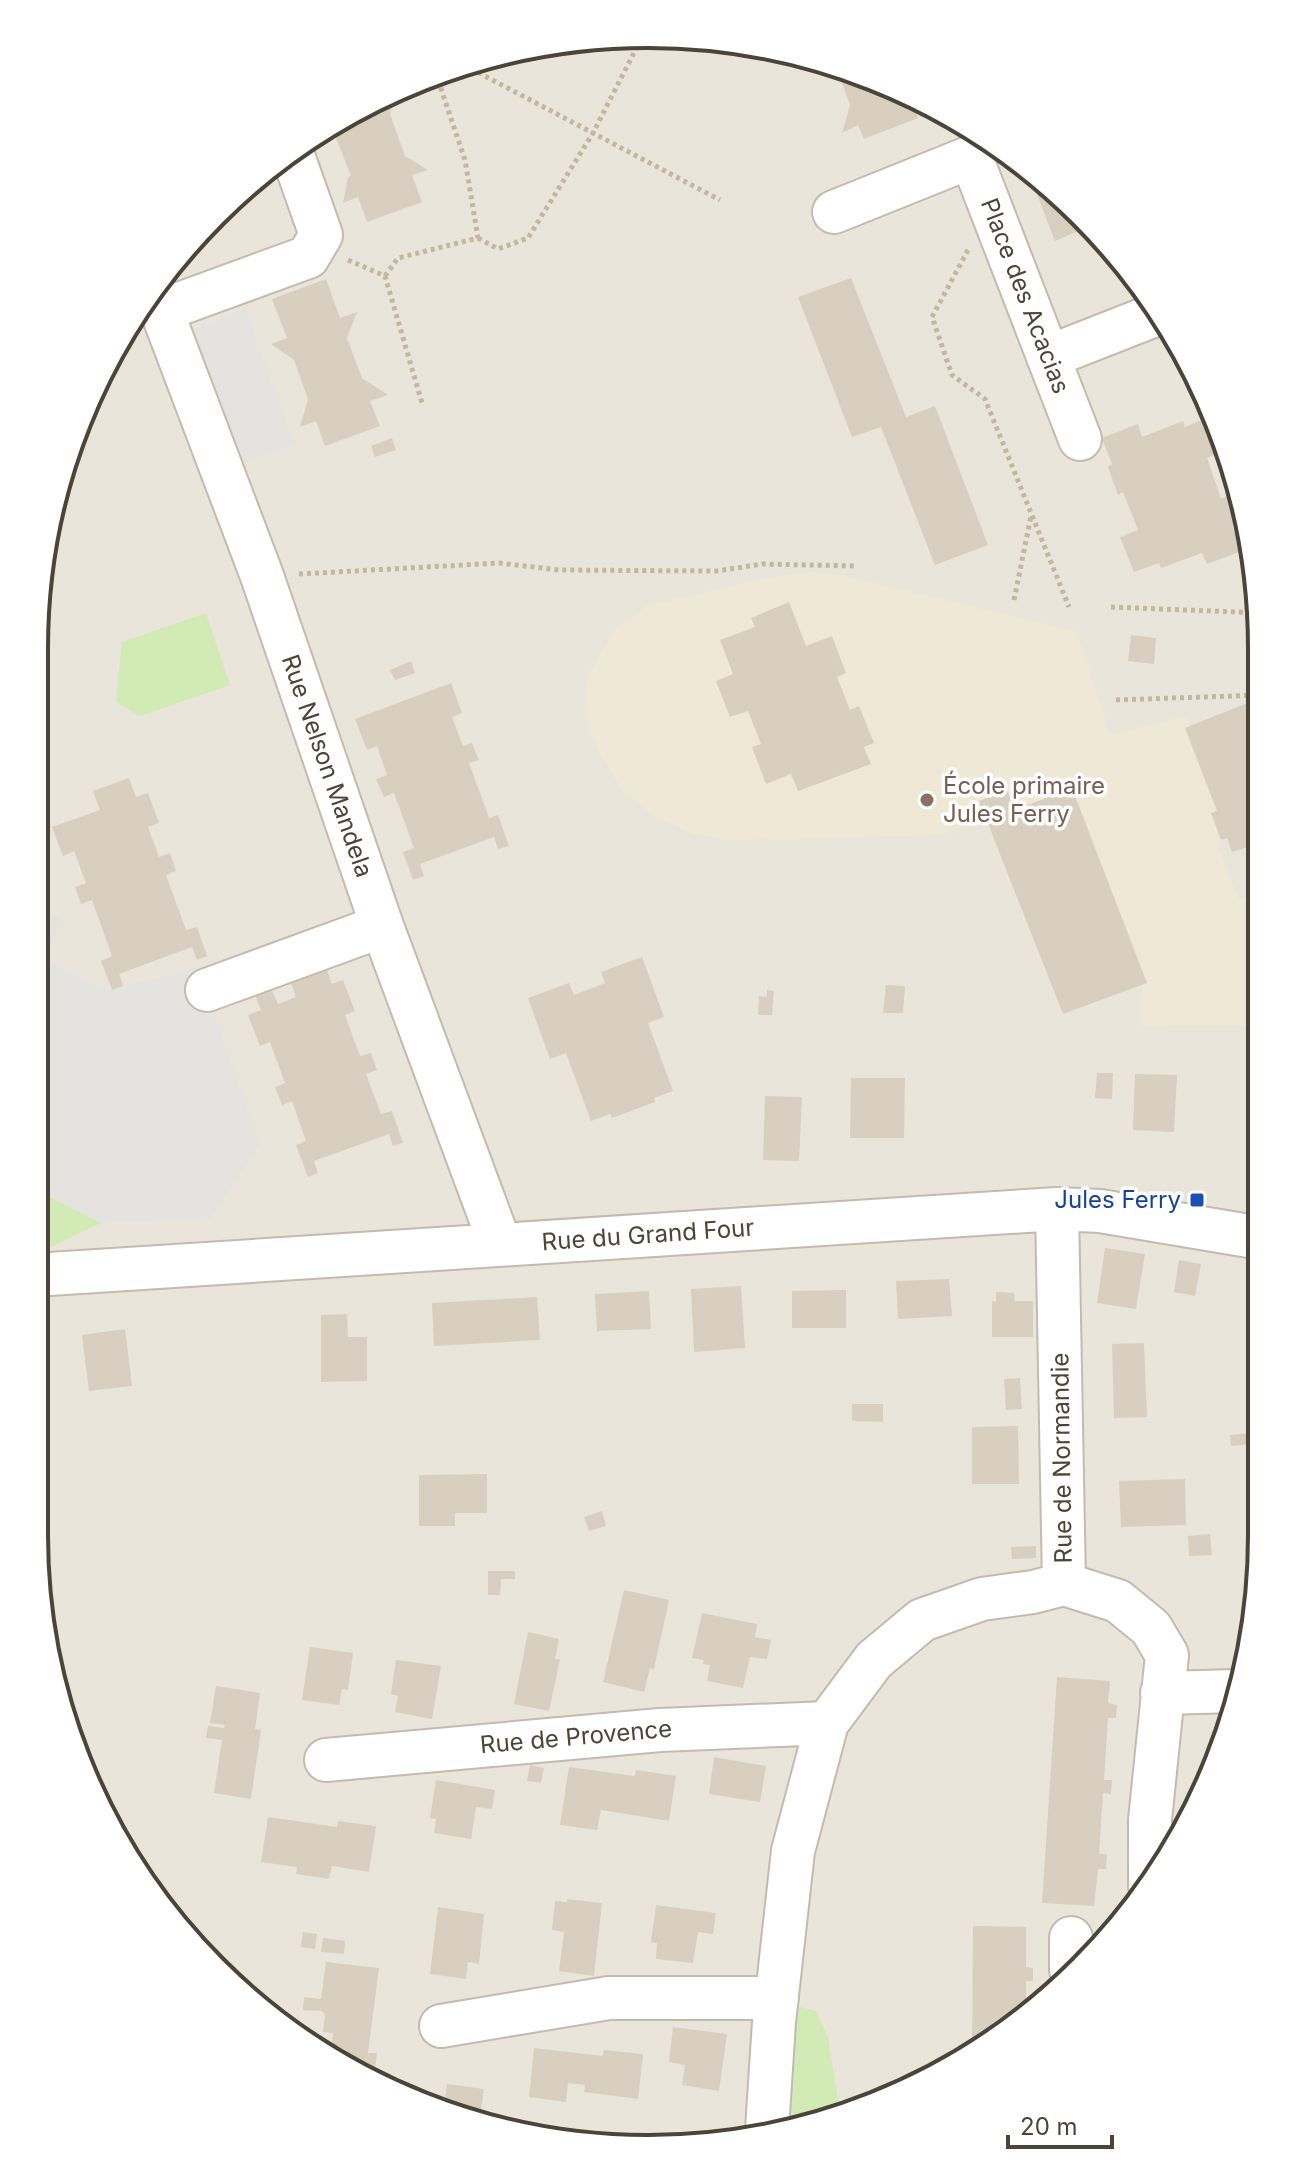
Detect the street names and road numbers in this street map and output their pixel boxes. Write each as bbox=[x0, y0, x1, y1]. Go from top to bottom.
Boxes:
street label: Place des Acacias bbox=[975, 194, 1076, 398]
street label: Rue Nelson Mandela bbox=[276, 651, 379, 881]
street label: Rue du Grand Four bbox=[541, 1213, 755, 1256]
street label: Rue de Normandie bbox=[1045, 1352, 1078, 1564]
street label: Rue de Provence bbox=[479, 1714, 673, 1759]

